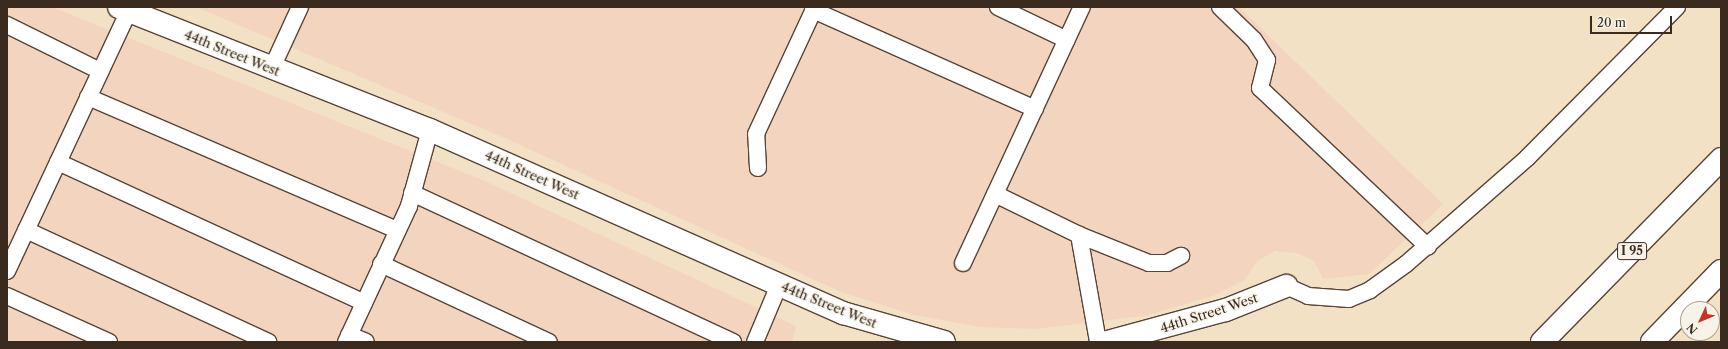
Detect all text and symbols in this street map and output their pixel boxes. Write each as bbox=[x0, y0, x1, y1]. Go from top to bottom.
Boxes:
scale bar bbox=[1592, 8, 1674, 34]
text: 20 m bbox=[1597, 15, 1626, 30]
street label: 44th Street West bbox=[182, 27, 282, 79]
street label: 44th Street West bbox=[482, 147, 582, 203]
road number: I 95 bbox=[1617, 241, 1647, 261]
street label: 44th Street West bbox=[779, 279, 879, 331]
street label: 44th Street West bbox=[1158, 290, 1260, 336]
north arrow bbox=[1680, 301, 1720, 341]
text: N bbox=[1684, 320, 1700, 337]

